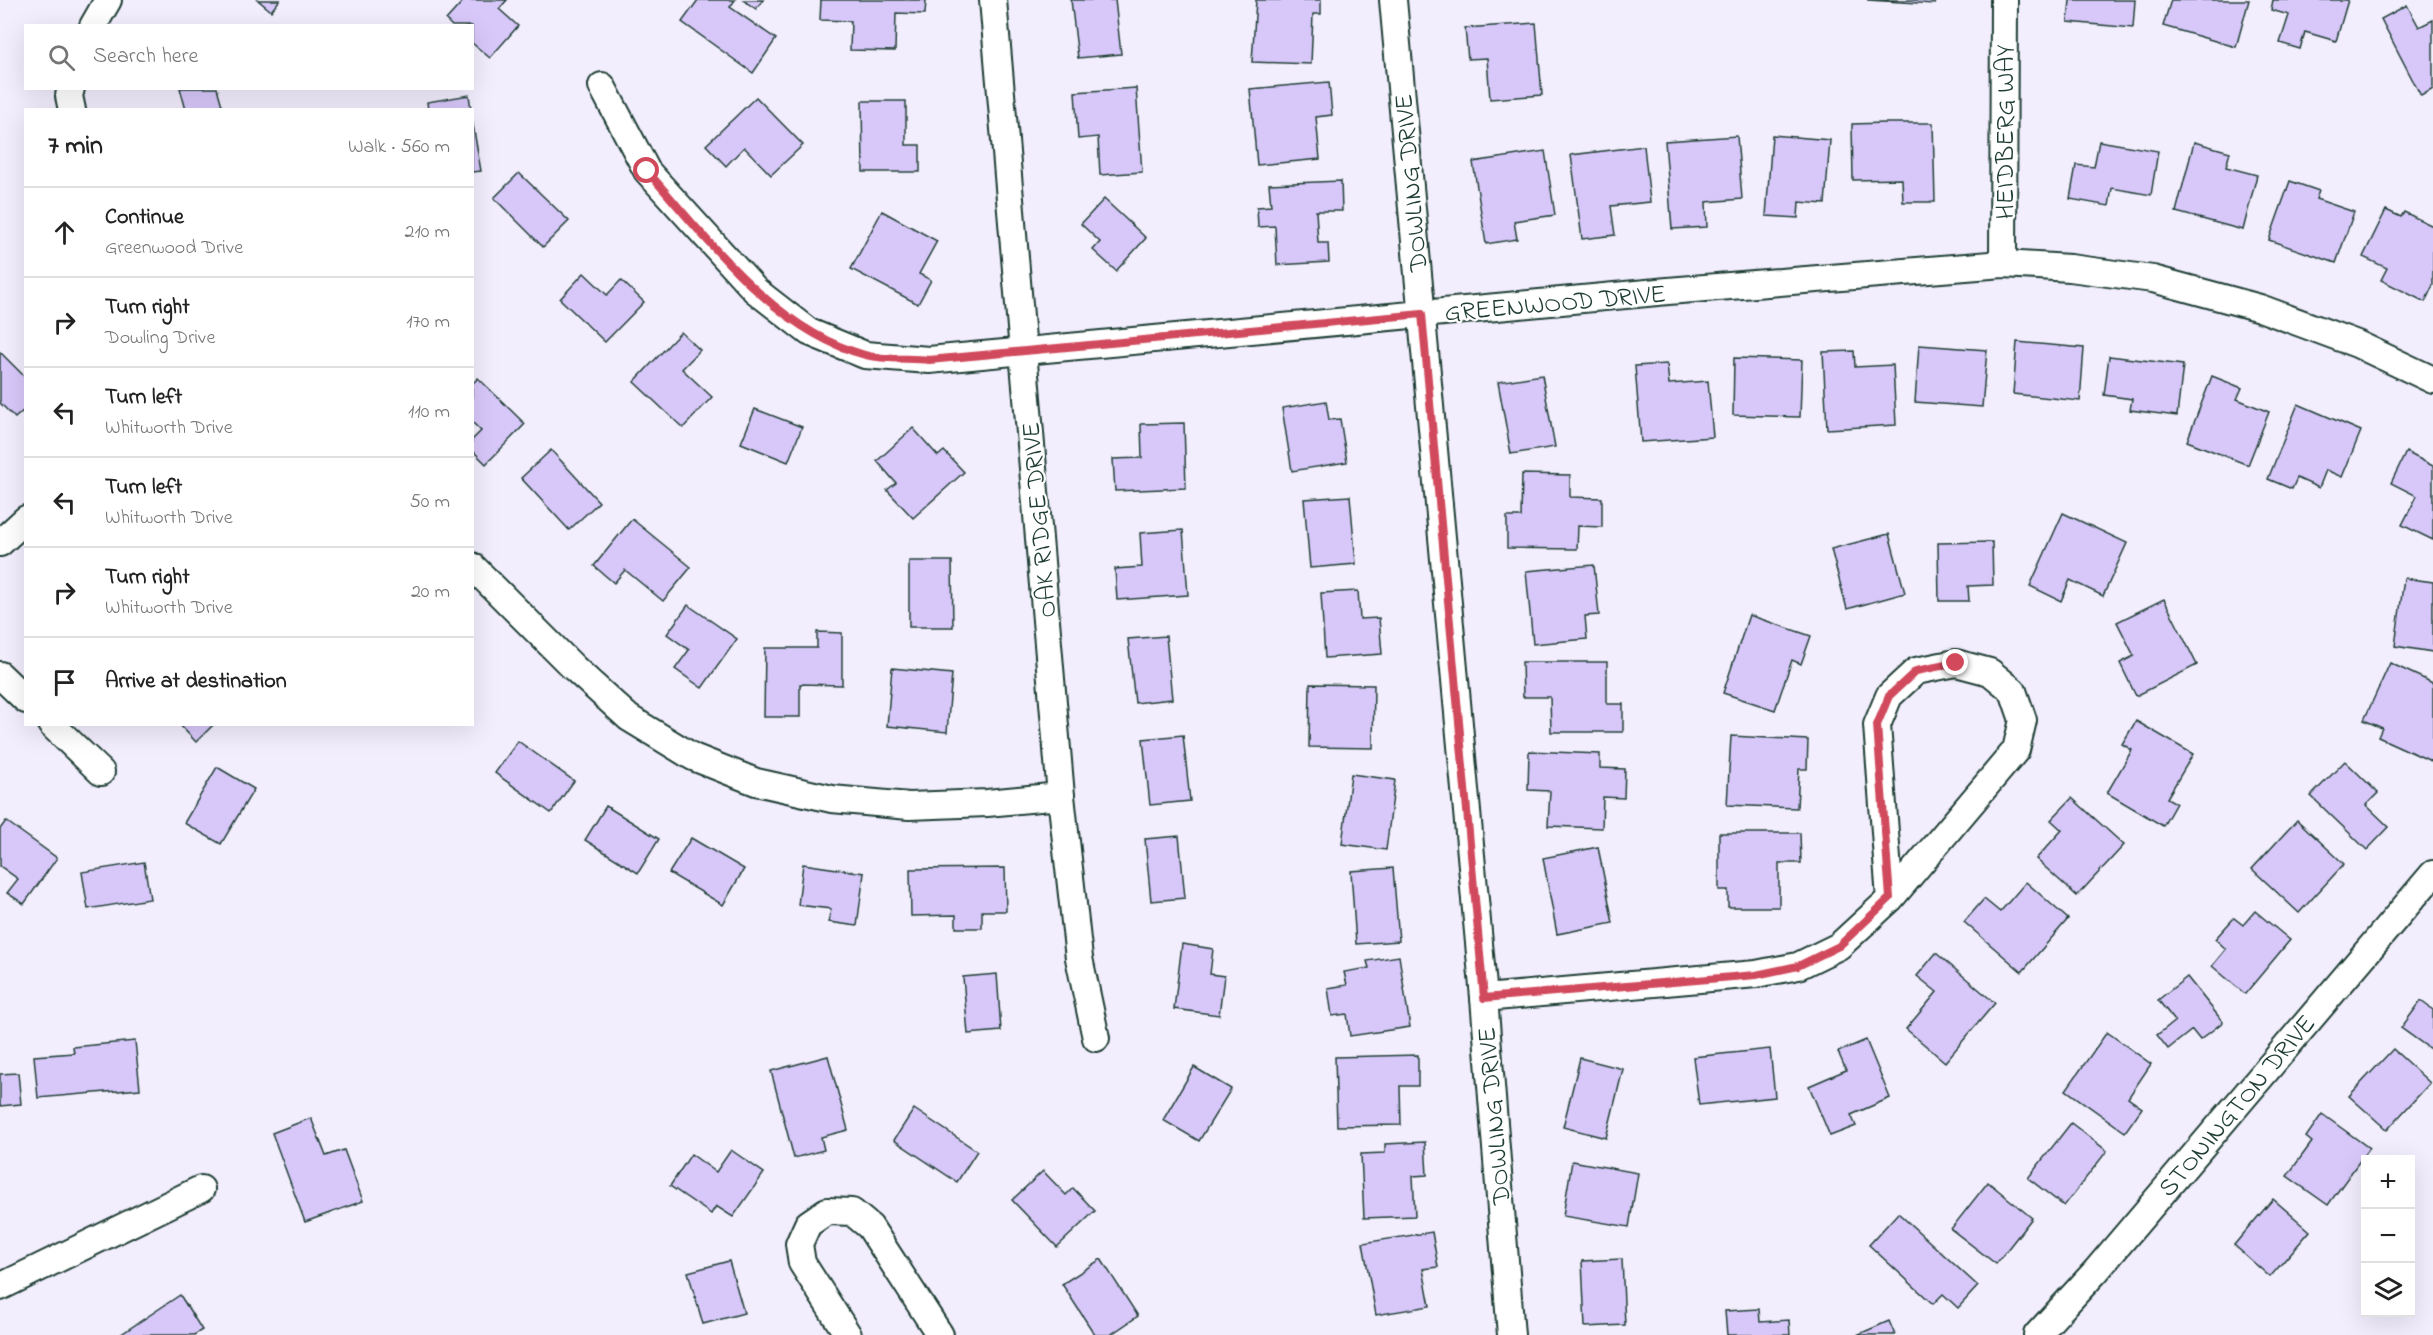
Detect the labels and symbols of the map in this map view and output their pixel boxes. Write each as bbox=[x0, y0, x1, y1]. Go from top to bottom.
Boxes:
street label: HEIDBERG WAY bbox=[1988, 45, 2026, 219]
street label: DOWLING DRIVE bbox=[1386, 92, 1440, 274]
route start bbox=[633, 157, 659, 183]
street label: GREENWOOD DRIVE bbox=[1443, 276, 1667, 334]
street label: OAK RIDGE DRIVE bbox=[1014, 420, 1068, 619]
route end bbox=[1942, 649, 1968, 675]
street label: STONINGTON DRIVE bbox=[2150, 1007, 2326, 1207]
street label: DOWLING DRIVE bbox=[1469, 1025, 1523, 1207]

